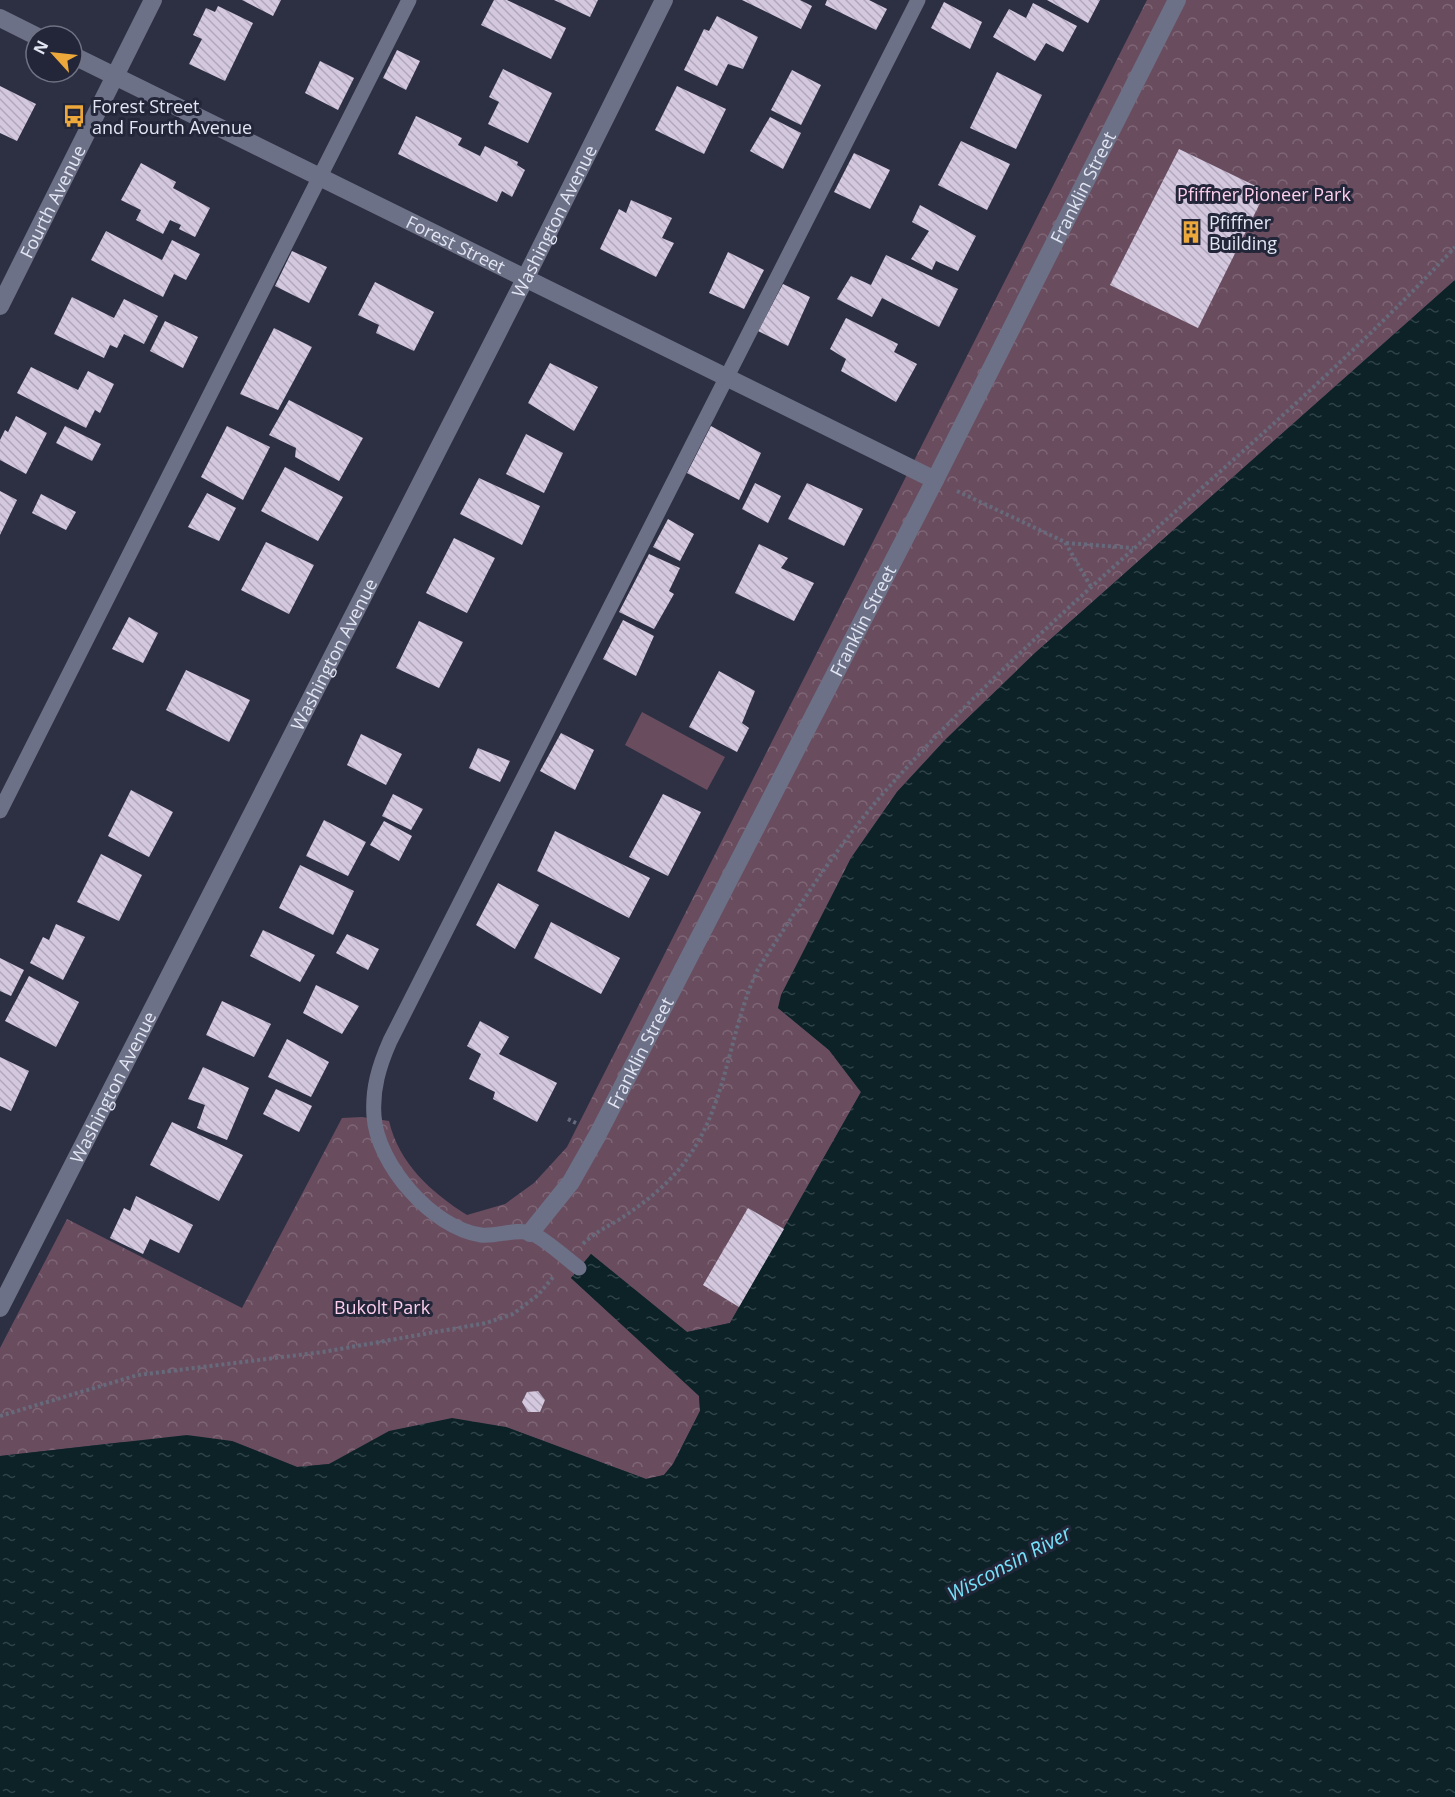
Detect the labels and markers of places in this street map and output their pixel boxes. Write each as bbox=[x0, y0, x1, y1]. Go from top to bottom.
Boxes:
place label: Forest Street and Fourth Avenue bbox=[92, 94, 252, 139]
bus stop icon: Forest Street and Fourth Avenue bbox=[61, 103, 87, 129]
place label: Pfiffner Building bbox=[1209, 210, 1277, 255]
building icon: Pfiffner Building bbox=[1178, 219, 1204, 245]

